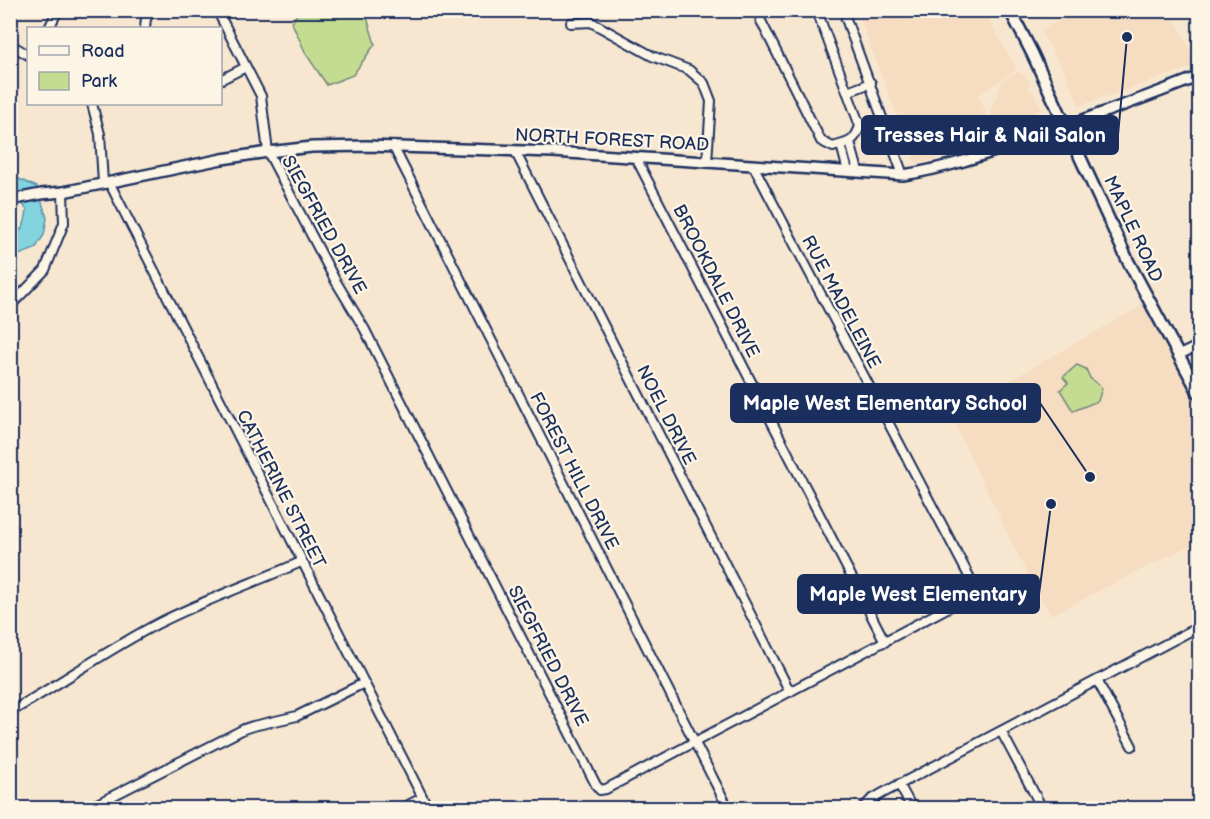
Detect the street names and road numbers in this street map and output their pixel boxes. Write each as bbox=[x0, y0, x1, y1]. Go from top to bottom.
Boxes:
street label: NORTH FOREST ROAD bbox=[514, 124, 710, 156]
street label: SIEGFRIED DRIVE bbox=[277, 152, 371, 298]
street label: MAPLE ROAD bbox=[1099, 172, 1167, 286]
street label: BROOKDALE DRIVE bbox=[668, 201, 764, 361]
street label: RUE MADELEINE bbox=[797, 232, 885, 372]
street label: NOEL DRIVE bbox=[632, 362, 700, 468]
street label: FOREST HILL DRIVE bbox=[525, 389, 623, 553]
street label: CATHERINE STREET bbox=[232, 406, 330, 572]
street label: SIEGFRIED DRIVE bbox=[503, 582, 593, 730]

